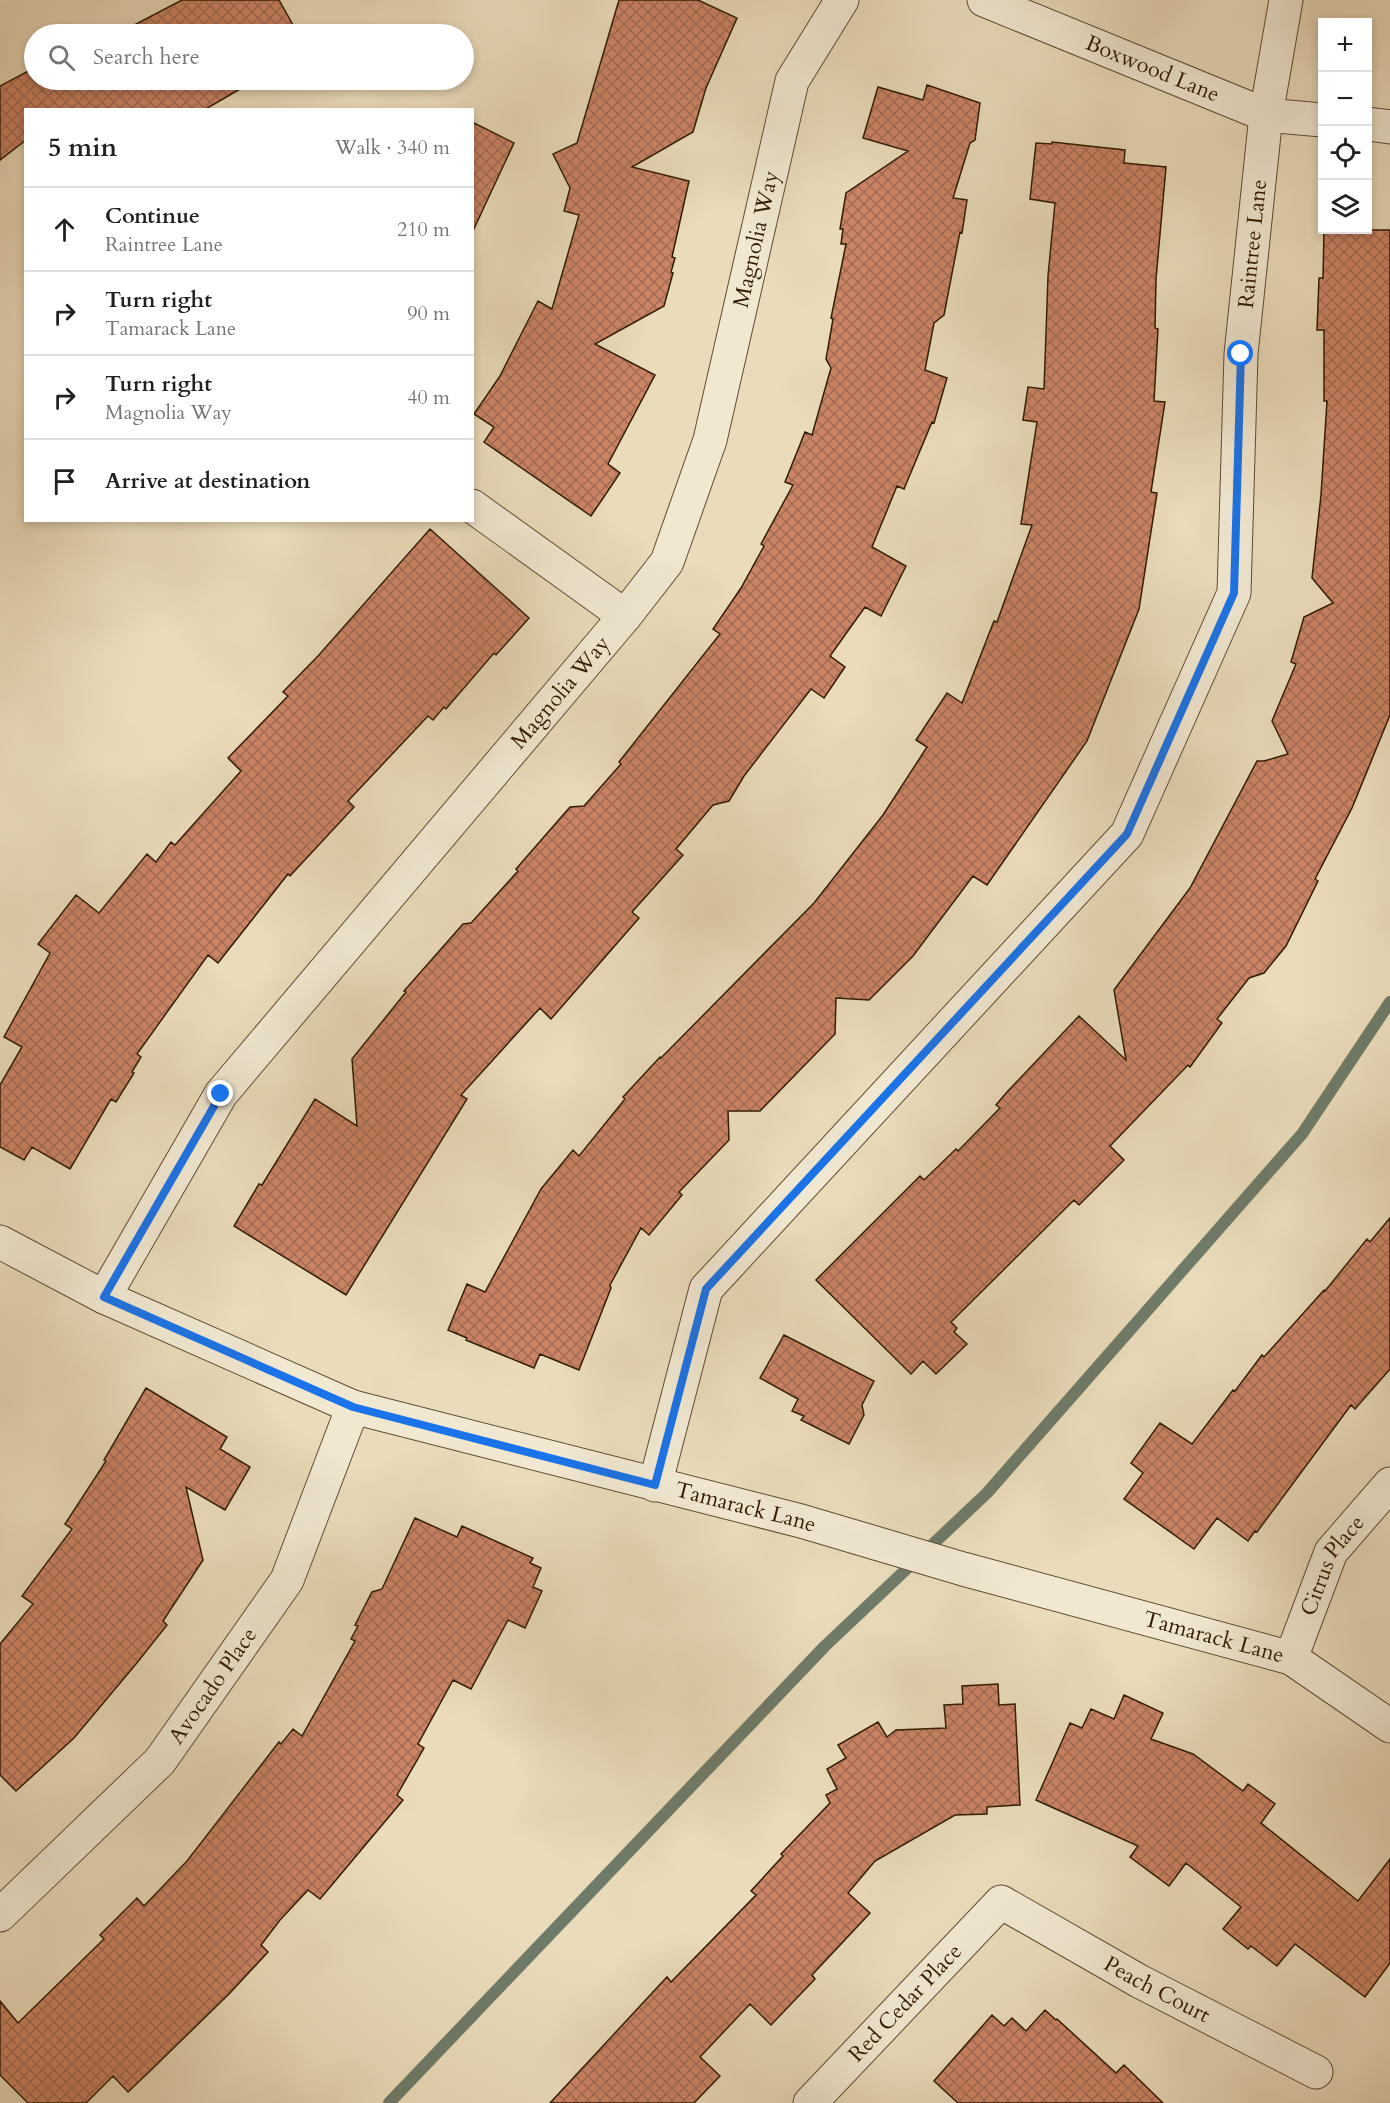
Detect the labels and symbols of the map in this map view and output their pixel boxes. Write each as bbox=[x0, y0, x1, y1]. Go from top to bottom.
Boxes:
street label: Boxwood Lane bbox=[1081, 28, 1224, 109]
street label: Magnolia Way bbox=[726, 167, 786, 311]
street label: Raintree Lane bbox=[1231, 178, 1274, 310]
route start bbox=[1227, 340, 1253, 366]
street label: Magnolia Way bbox=[504, 629, 617, 756]
route end bbox=[207, 1080, 233, 1106]
street label: Tamarack Lane bbox=[672, 1475, 820, 1540]
street label: Citrus Place bbox=[1293, 1509, 1371, 1620]
street label: Tamarack Lane bbox=[1140, 1604, 1287, 1670]
street label: Avocado Place bbox=[161, 1621, 264, 1750]
street label: Red Cedar Place bbox=[841, 1937, 969, 2069]
street label: Peach Court bbox=[1098, 1949, 1215, 2030]

